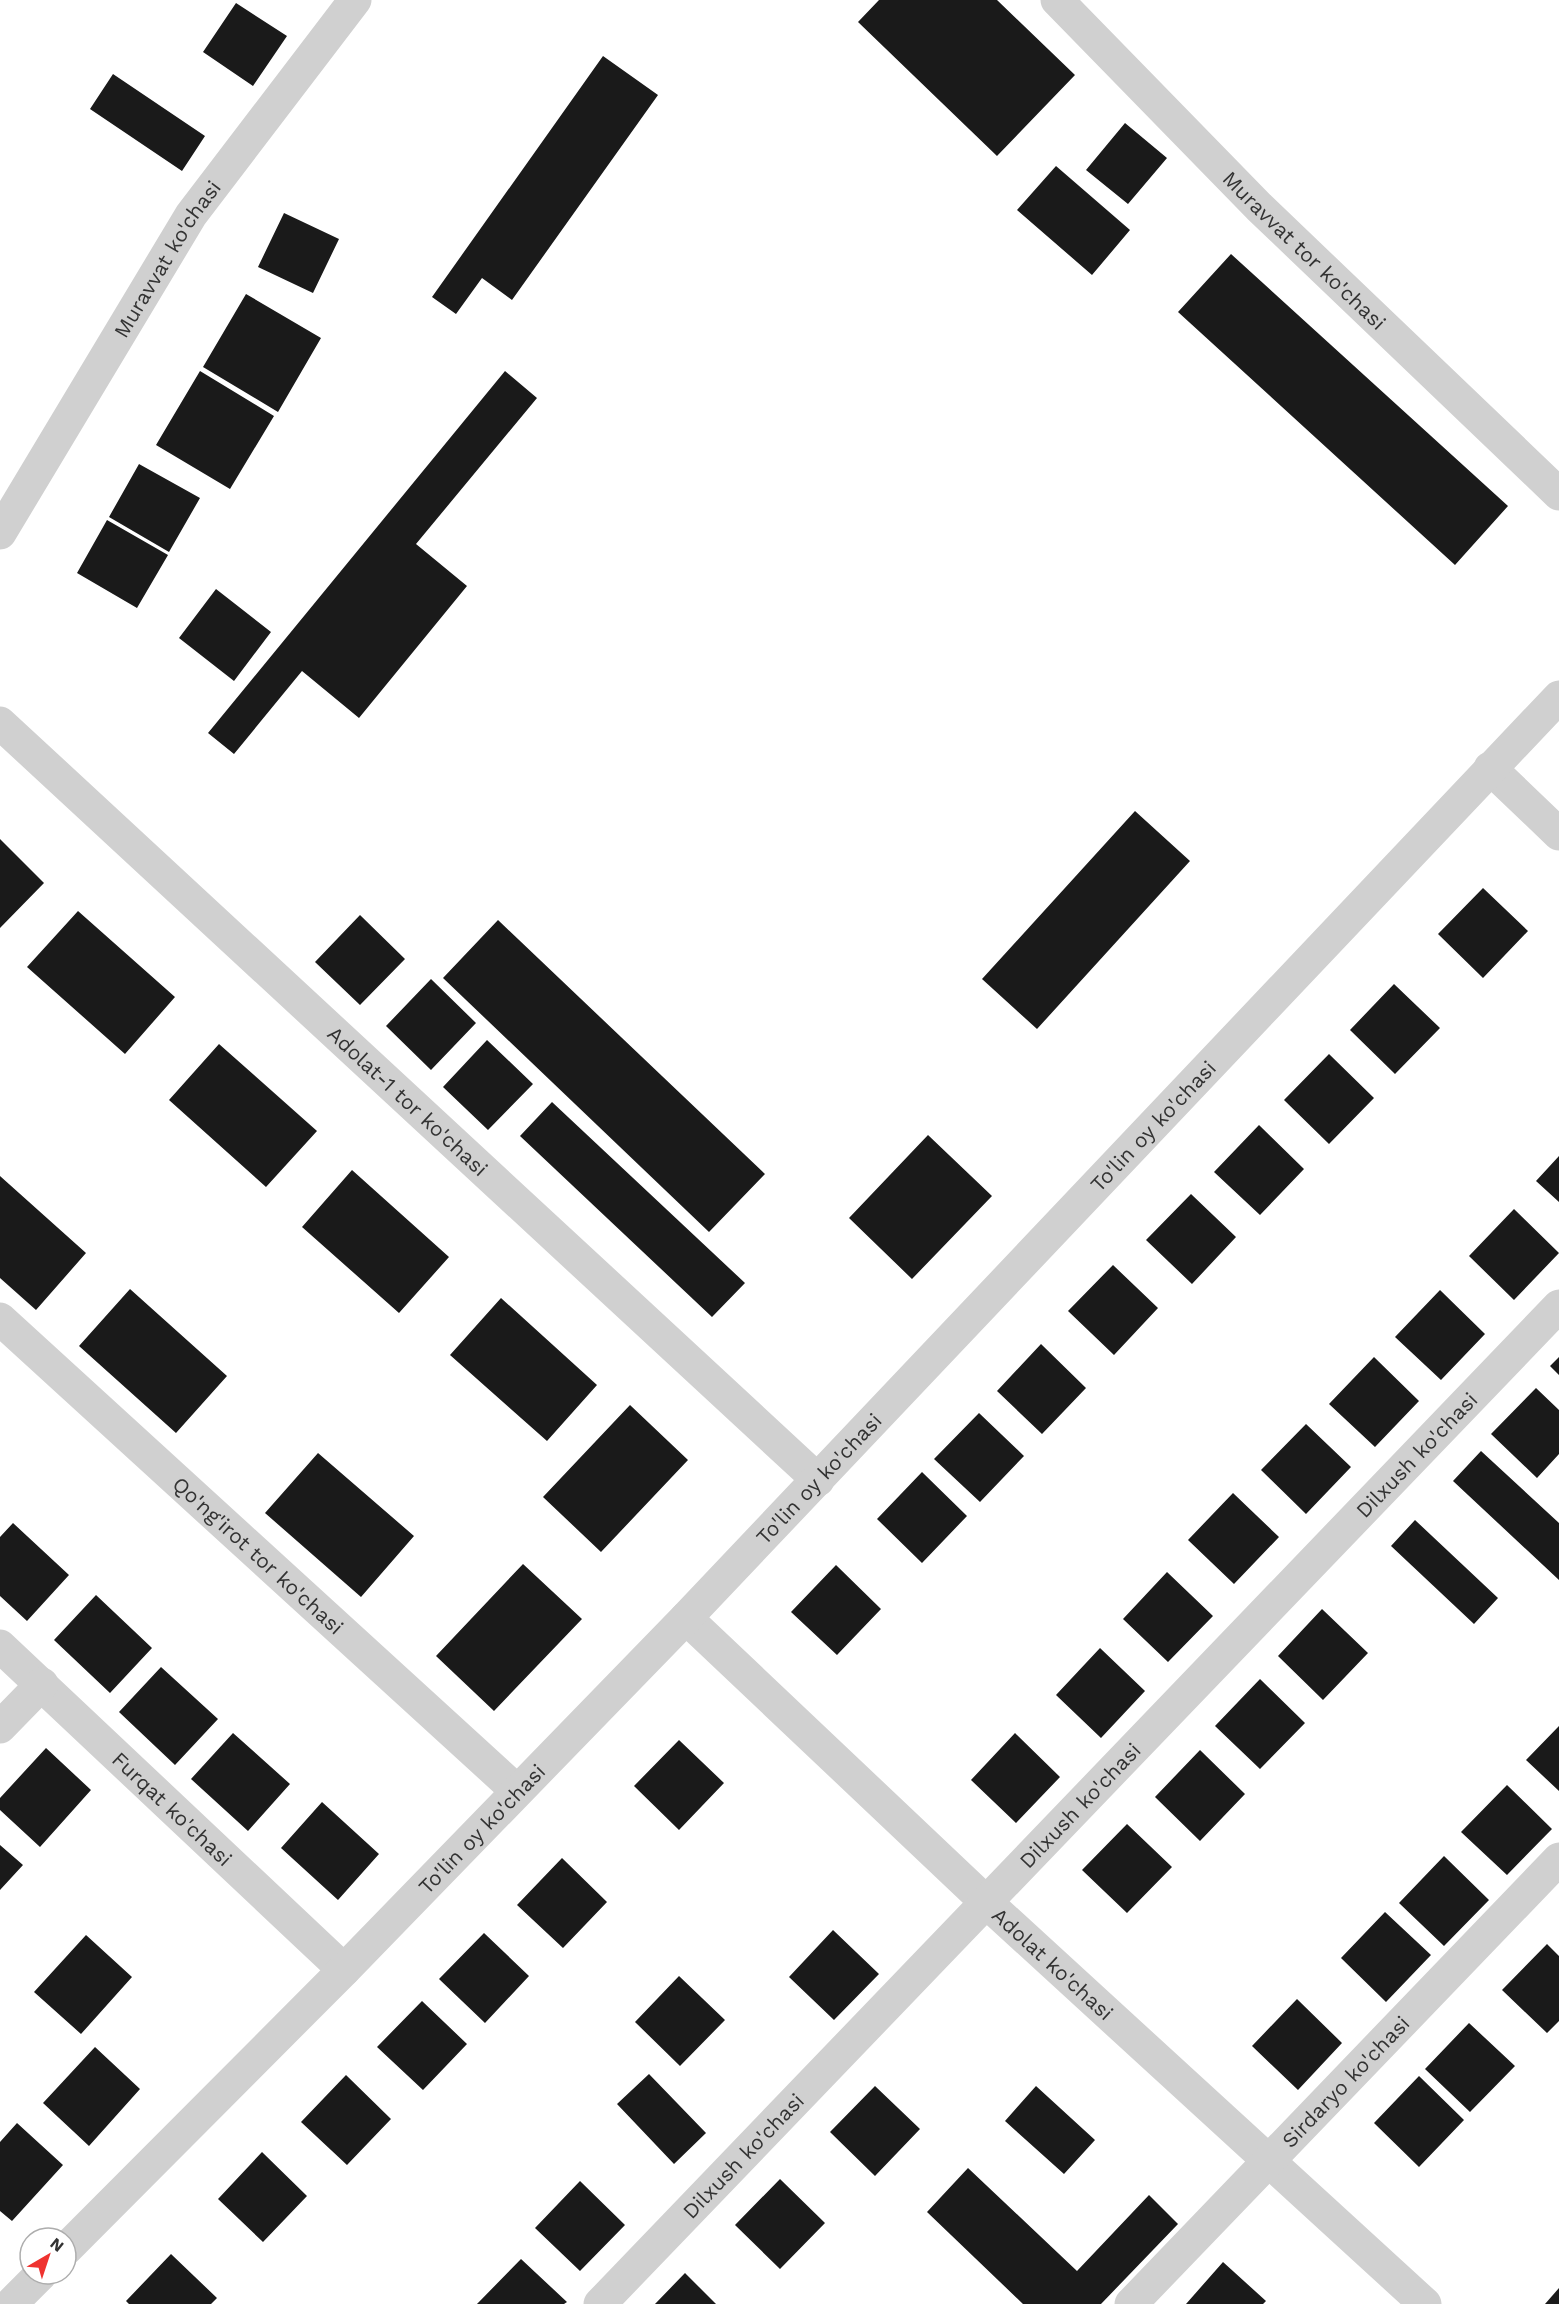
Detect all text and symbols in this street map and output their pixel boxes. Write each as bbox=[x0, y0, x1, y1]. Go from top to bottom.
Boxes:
street label: Muravvat tor ko'chasi bbox=[1218, 165, 1392, 335]
street label: Muravvat ko'chasi bbox=[108, 175, 226, 342]
street label: Adolat-1 tor ko'chasi bbox=[323, 1020, 493, 1181]
street label: To'lin oy ko'chasi bbox=[1085, 1055, 1221, 1196]
street label: Dilxush ko'chasi bbox=[1350, 1387, 1482, 1522]
street label: To'lin oy ko'chasi bbox=[750, 1408, 886, 1549]
street label: Qo'ng'irot tor ko'chasi bbox=[168, 1471, 349, 1639]
street label: Dilxush ko'chasi bbox=[1014, 1737, 1145, 1873]
street label: Furqat ko'chasi bbox=[107, 1746, 238, 1871]
street label: To'lin oy ko'chasi bbox=[413, 1759, 550, 1899]
street label: Adolat ko'chasi bbox=[987, 1902, 1119, 2025]
street label: Sirdaryo ko'chasi bbox=[1276, 2010, 1414, 2152]
street label: Dilxush ko'chasi bbox=[677, 2088, 809, 2223]
north arrow bbox=[18, 2226, 78, 2286]
text: N bbox=[47, 2234, 68, 2256]

